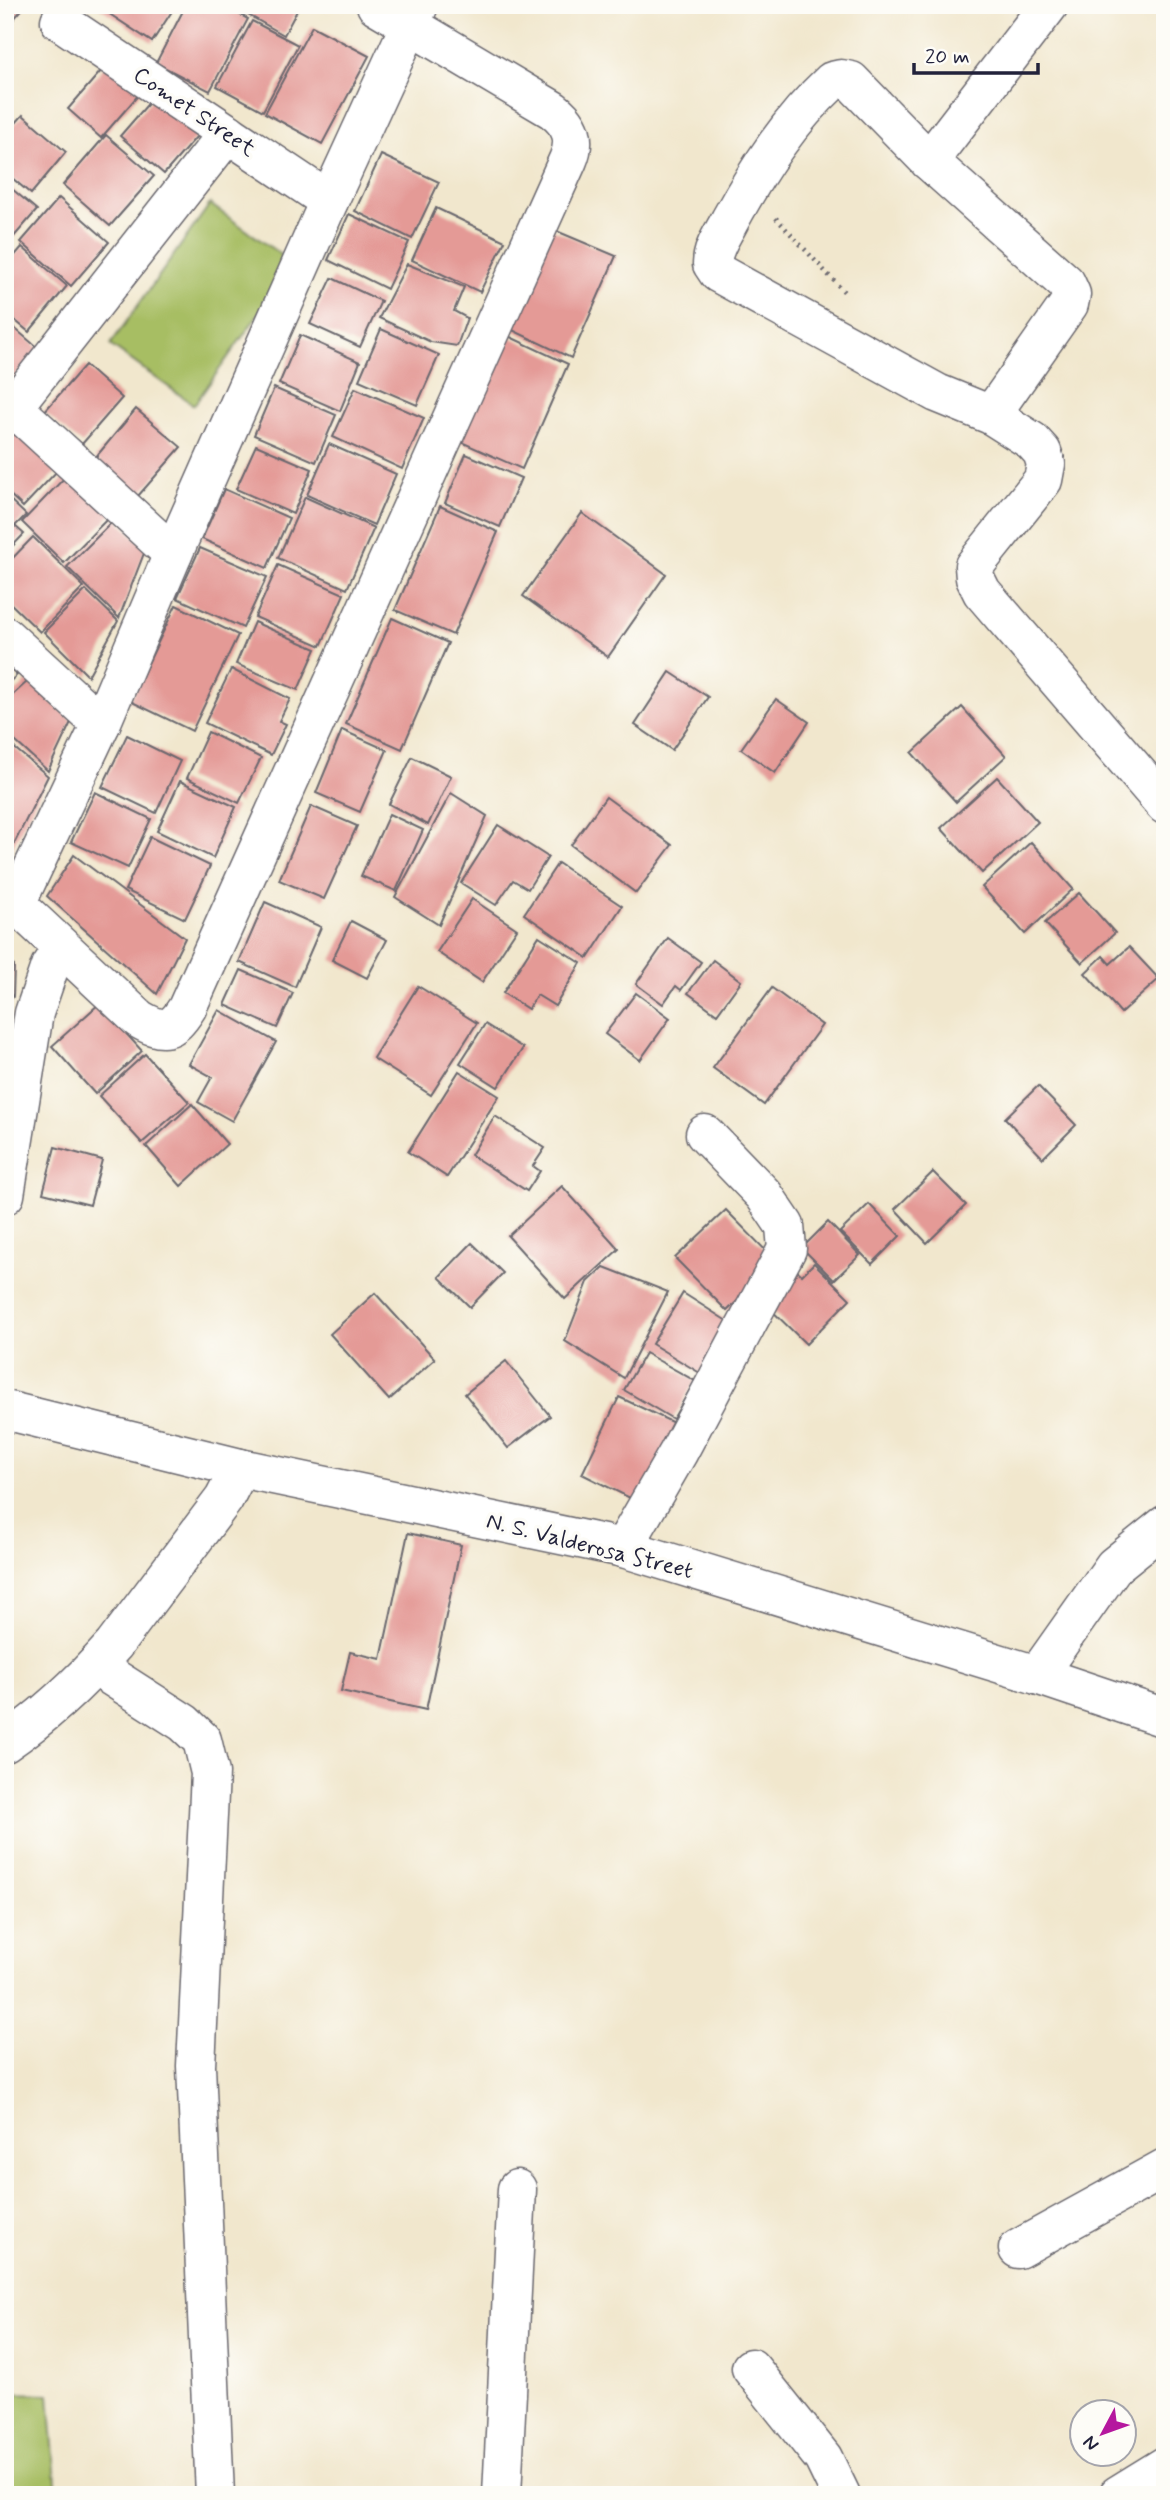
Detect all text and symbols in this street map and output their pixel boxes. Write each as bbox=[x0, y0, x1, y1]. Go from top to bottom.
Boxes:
scale bar bbox=[914, 32, 1039, 76]
text: 20 m bbox=[925, 43, 970, 71]
street label: Comet Street bbox=[127, 61, 261, 165]
street label: N. S. Valderosa Street bbox=[483, 1507, 696, 1587]
north arrow bbox=[1068, 2398, 1138, 2468]
text: N bbox=[1078, 2430, 1105, 2456]

